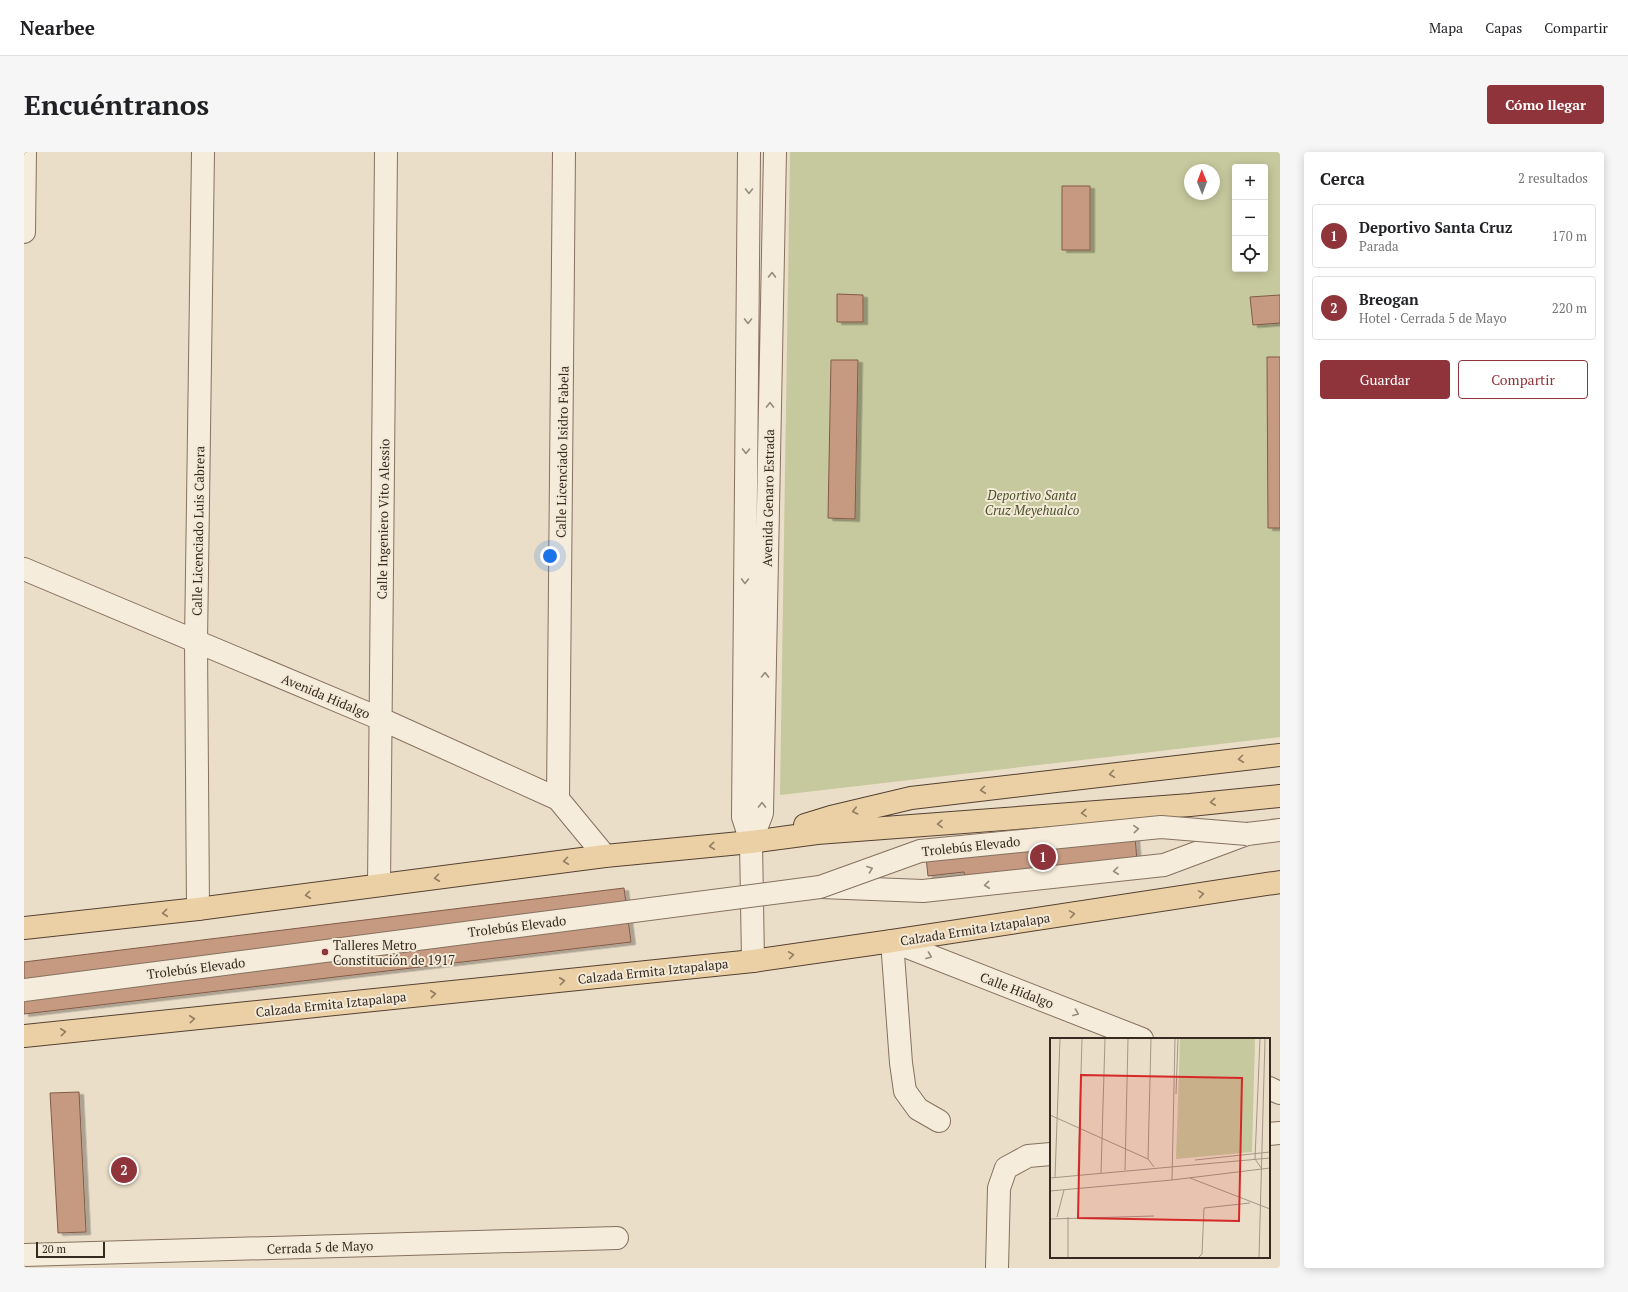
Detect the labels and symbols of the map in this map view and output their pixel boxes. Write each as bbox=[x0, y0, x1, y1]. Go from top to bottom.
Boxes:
north arrow bbox=[1184, 164, 1220, 200]
one-way arrow bbox=[745, 188, 753, 194]
one-way arrow bbox=[768, 272, 776, 278]
one-way arrow bbox=[743, 318, 752, 324]
street label: Calle Licenciado Isidro Fabela bbox=[551, 365, 573, 538]
one-way arrow bbox=[766, 402, 774, 408]
street label: Avenida Genaro Estrada bbox=[758, 428, 778, 567]
street label: Calle Ingeniero Vito Alessio bbox=[373, 439, 393, 599]
street label: Calle Licenciado Luis Cabrera bbox=[188, 445, 208, 616]
one-way arrow bbox=[742, 448, 750, 454]
park label: Deportivo Santa Cruz Meyehualco bbox=[985, 486, 1080, 519]
your location bbox=[540, 546, 560, 566]
one-way arrow bbox=[741, 578, 749, 584]
street label: Avenida Hidalgo bbox=[279, 669, 373, 723]
one-way arrow bbox=[760, 672, 769, 678]
one-way arrow bbox=[1238, 754, 1244, 763]
one-way arrow bbox=[1109, 770, 1115, 779]
one-way arrow bbox=[980, 785, 986, 794]
one-way arrow bbox=[1210, 798, 1216, 807]
one-way arrow bbox=[758, 802, 766, 808]
one-way arrow bbox=[852, 807, 858, 815]
one-way arrow bbox=[1081, 808, 1087, 817]
one-way arrow bbox=[937, 819, 943, 828]
one-way arrow bbox=[1132, 825, 1139, 834]
street label: Trolebús Elevado bbox=[921, 832, 1021, 860]
one-way arrow bbox=[709, 841, 715, 850]
pin: 1 bbox=[1030, 842, 1056, 872]
one-way arrow bbox=[563, 856, 569, 865]
one-way arrow bbox=[866, 865, 873, 874]
one-way arrow bbox=[1113, 866, 1119, 875]
one-way arrow bbox=[434, 873, 440, 882]
one-way arrow bbox=[984, 880, 990, 889]
one-way arrow bbox=[305, 890, 311, 899]
one-way arrow bbox=[1198, 890, 1204, 899]
one-way arrow bbox=[162, 908, 168, 917]
street label: Calzada Ermita Iztapalapa bbox=[899, 908, 1052, 950]
one-way arrow bbox=[1069, 910, 1075, 919]
street label: Trolebús Elevado bbox=[467, 911, 567, 941]
place label: Talleres Metro Constitución de 1917 bbox=[333, 936, 455, 969]
marker: Talleres Metro Constitución de 1917 bbox=[320, 947, 330, 957]
one-way arrow bbox=[788, 951, 794, 960]
one-way arrow bbox=[925, 951, 932, 959]
street label: Trolebús Elevado bbox=[146, 953, 246, 983]
street label: Calzada Ermita Iztapalapa bbox=[577, 954, 730, 988]
street label: Calle Hidalgo bbox=[978, 968, 1056, 1012]
one-way arrow bbox=[559, 976, 565, 985]
street label: Calzada Ermita Iztapalapa bbox=[255, 987, 408, 1021]
one-way arrow bbox=[430, 990, 436, 999]
one-way arrow bbox=[1071, 1008, 1079, 1016]
one-way arrow bbox=[189, 1015, 195, 1024]
one-way arrow bbox=[60, 1028, 66, 1037]
inset map bbox=[1050, 1038, 1270, 1258]
pin: 2 bbox=[111, 1155, 137, 1185]
street label: Cerrada 5 de Mayo bbox=[266, 1236, 374, 1258]
scale bar bbox=[36, 1240, 105, 1259]

